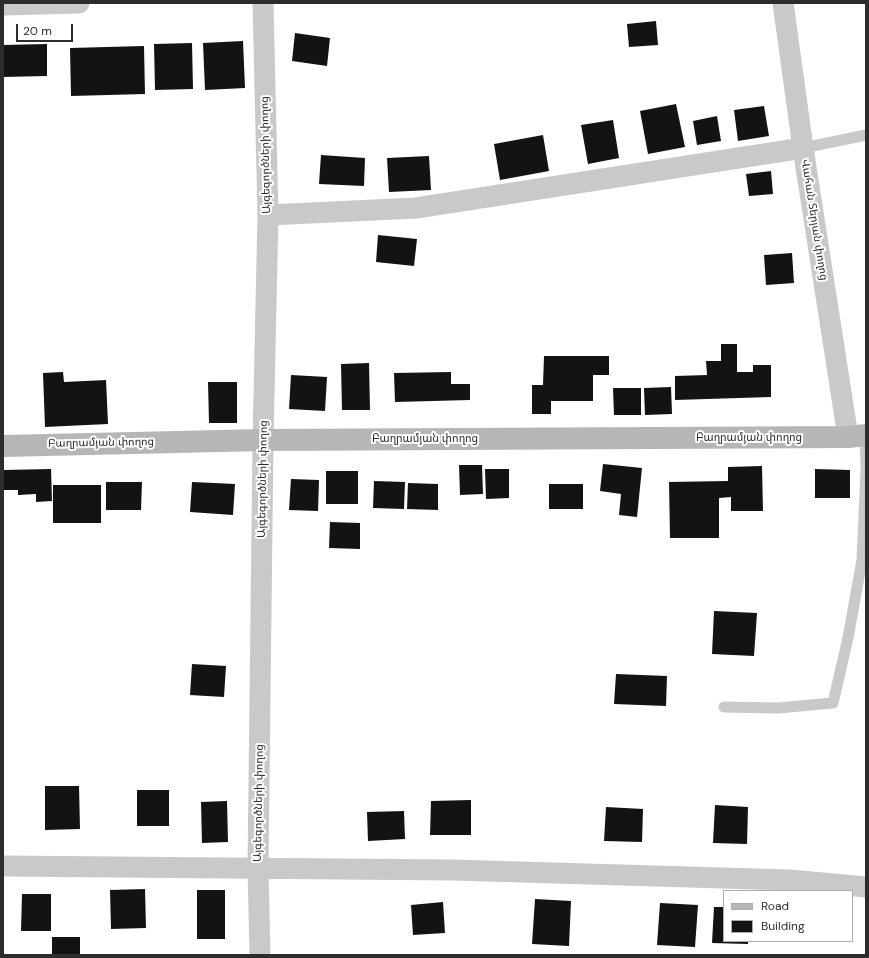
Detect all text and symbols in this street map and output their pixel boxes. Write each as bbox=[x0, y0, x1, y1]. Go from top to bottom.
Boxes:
scale bar bbox=[18, 16, 75, 42]
text: 20 m bbox=[23, 23, 52, 39]
street label: Այգեգործների փողոց bbox=[258, 96, 274, 214]
street label: Վահան Տերյան փողոց bbox=[798, 158, 830, 282]
street label: Այգեգործների փողոց bbox=[255, 420, 271, 538]
street label: Բաղրամյան փողոց bbox=[696, 431, 802, 445]
street label: Բաղրամյան փողոց bbox=[372, 432, 478, 446]
street label: Բաղրամյան փողոց bbox=[48, 435, 154, 451]
street label: Այգեգործների փողոց bbox=[251, 744, 267, 862]
legend bbox=[723, 890, 853, 942]
text: Road bbox=[761, 898, 789, 914]
text: Building bbox=[761, 918, 805, 934]

